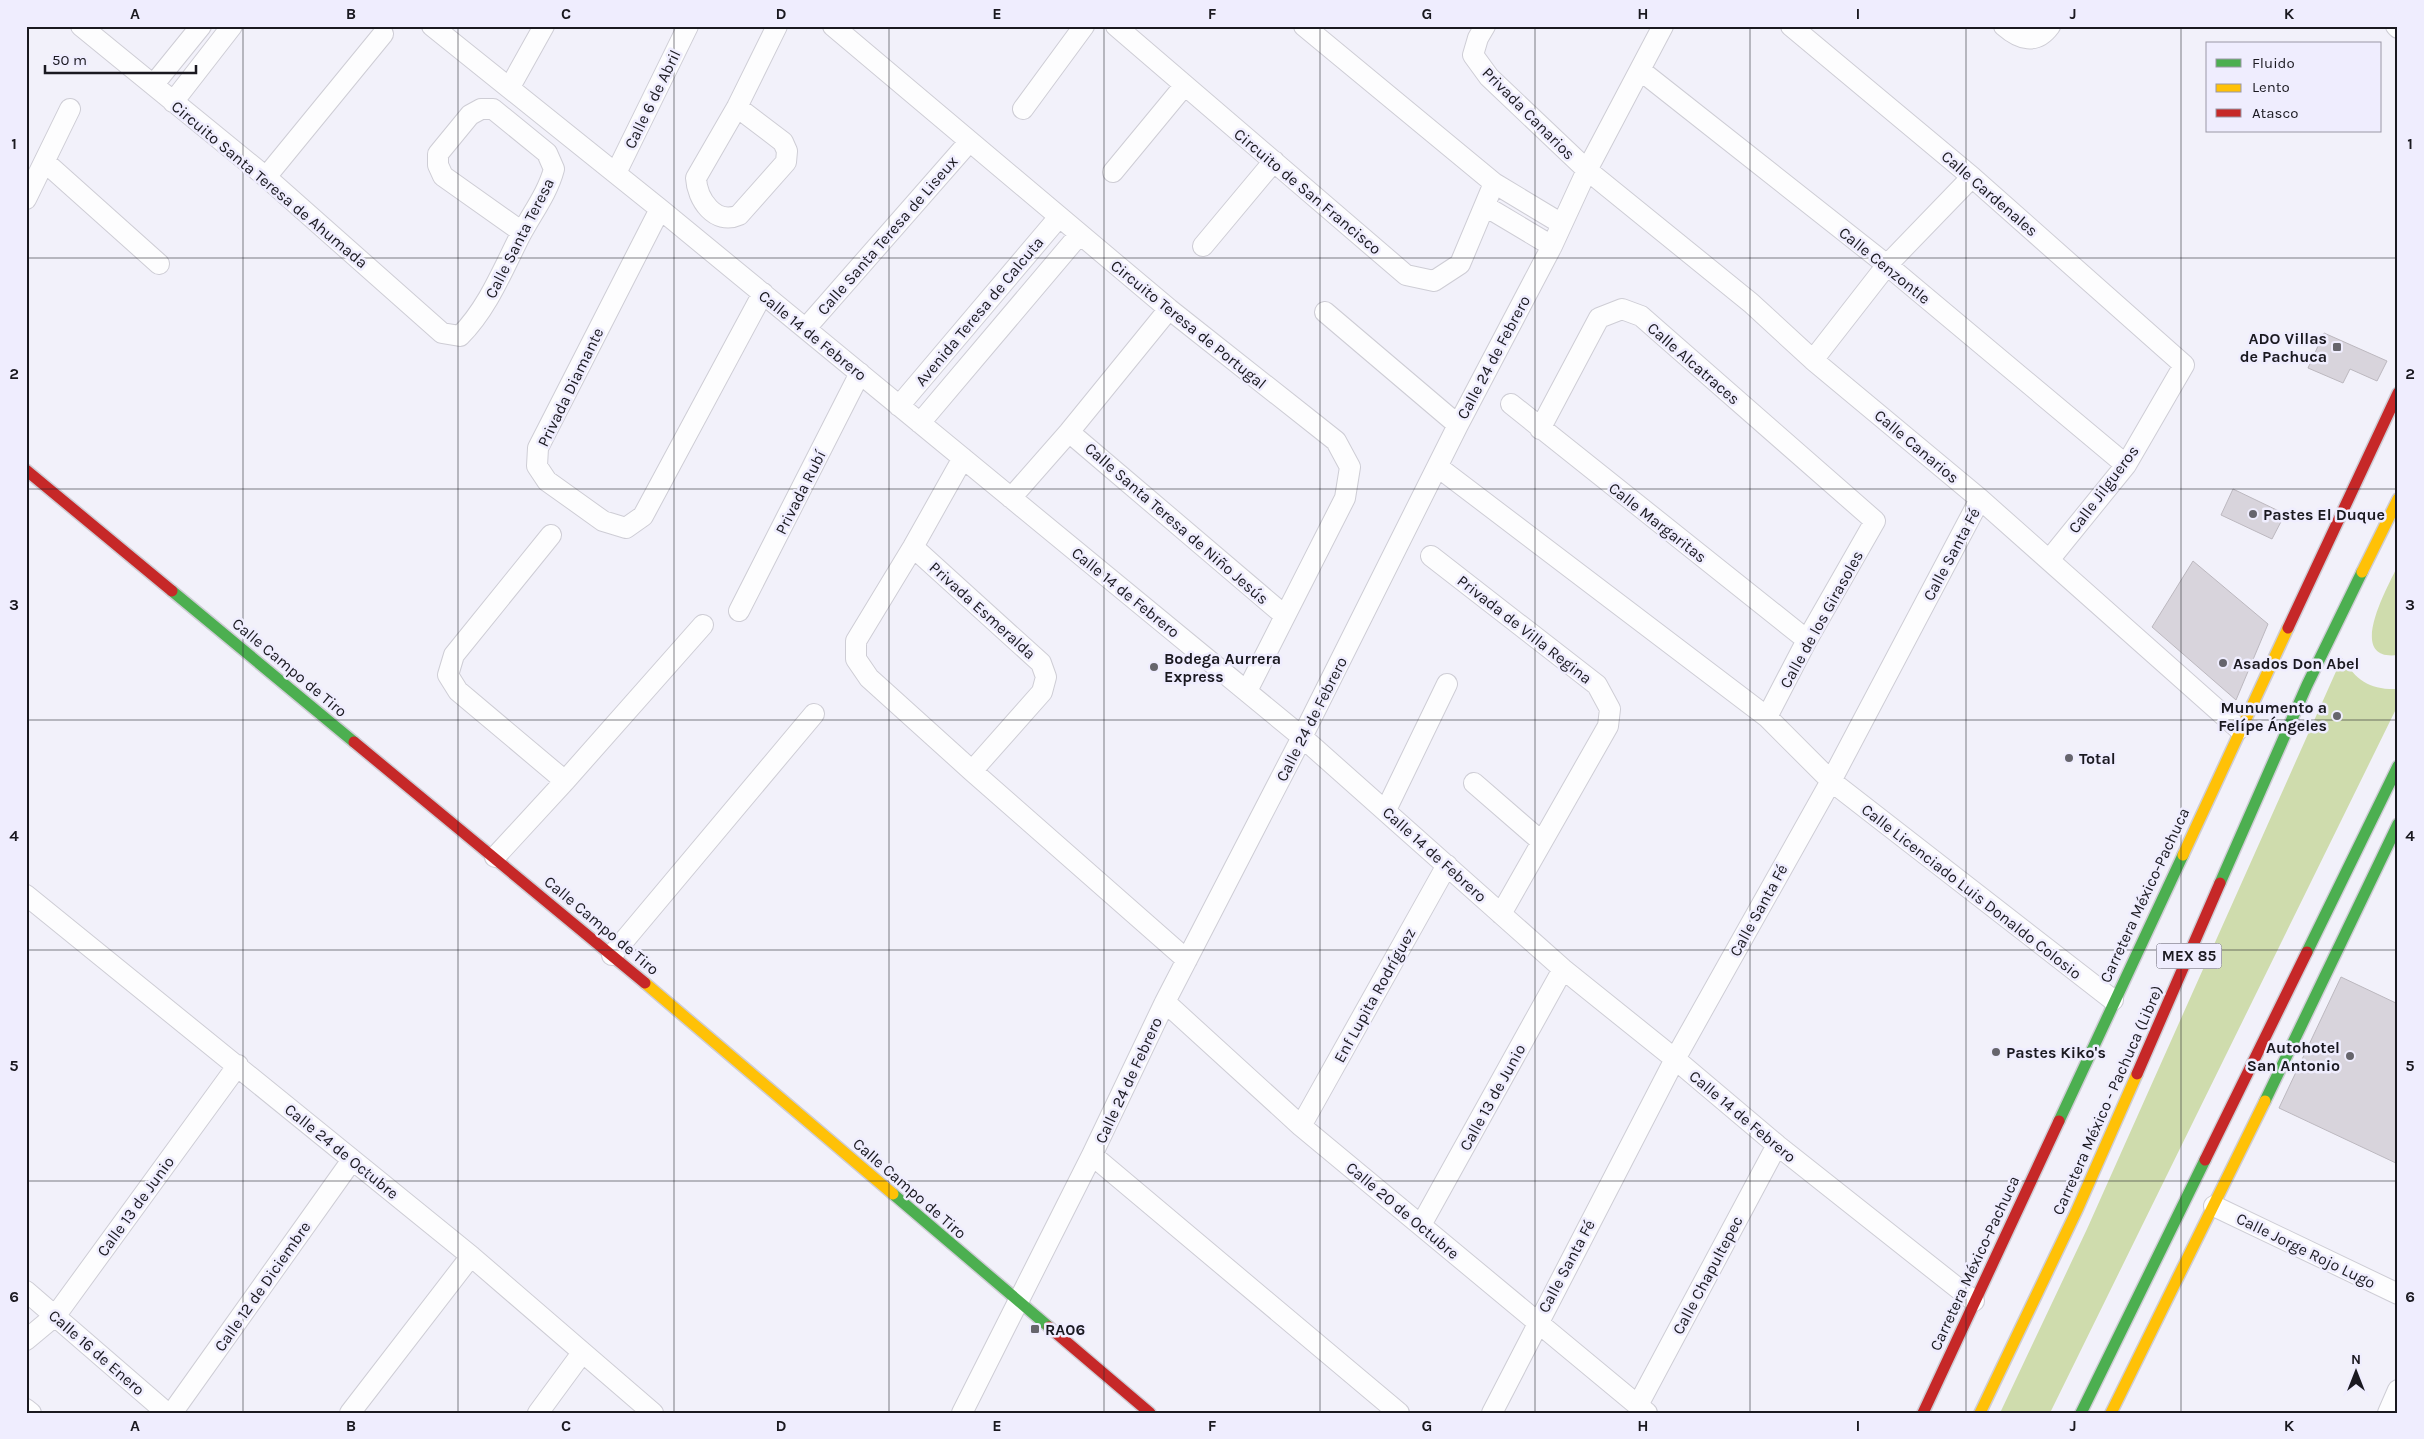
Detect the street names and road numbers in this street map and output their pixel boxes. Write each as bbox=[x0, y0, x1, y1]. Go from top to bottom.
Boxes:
street label: Calle 6 de Abril bbox=[620, 47, 685, 152]
street label: Privada Canarios bbox=[1478, 63, 1579, 164]
street label: Circuito Santa Teresa de Ahumada bbox=[168, 97, 372, 272]
street label: Circuito de San Francisco bbox=[1230, 124, 1385, 258]
street label: Calle Cardenales bbox=[1938, 146, 2042, 240]
street label: Calle Santa Teresa de Liseux bbox=[813, 152, 962, 319]
street label: Calle Santa Teresa bbox=[481, 175, 558, 302]
street label: Calle Cenzontle bbox=[1835, 223, 1934, 308]
street label: Avenida Teresa de Calcuta bbox=[911, 233, 1047, 390]
street label: Circuito Teresa de Portugal bbox=[1107, 256, 1270, 393]
street label: Calle 14 de Febrero bbox=[755, 286, 870, 385]
street label: Calle 24 de Febrero bbox=[1453, 292, 1534, 422]
street label: Calle Alcatraces bbox=[1644, 318, 1744, 409]
street label: Privada Diamante bbox=[533, 325, 608, 450]
street label: Calle Canarios bbox=[1871, 406, 1963, 487]
street label: Calle Santa Teresa de Niño Jesús bbox=[1081, 438, 1272, 608]
street label: Calle Jilgueros bbox=[2064, 442, 2143, 537]
street label: Privada Rubí bbox=[771, 447, 830, 538]
street label: Calle Margaritas bbox=[1605, 478, 1710, 567]
street label: Calle Santa Fé bbox=[1919, 505, 1984, 604]
street label: Calle 14 de Febrero bbox=[1068, 543, 1183, 642]
street label: Calle de los Girasoles bbox=[1776, 547, 1867, 691]
street label: Privada Esmeralda bbox=[926, 558, 1040, 663]
street label: Privada de Villa Regina bbox=[1454, 571, 1596, 688]
street label: Calle Campo de Tiro bbox=[228, 614, 351, 721]
street label: Calle 24 de Febrero bbox=[1272, 654, 1351, 785]
street label: Calle Licenciado Luis Donaldo Colosio bbox=[1858, 800, 2085, 983]
street label: Calle 14 de Febrero bbox=[1379, 803, 1491, 906]
street label: Carretera México-Pachuca bbox=[2096, 805, 2193, 986]
street label: Calle Santa Fé bbox=[1725, 861, 1792, 960]
street label: Calle Campo de Tiro bbox=[540, 872, 663, 979]
street label: Enf Lupita Rodríguez bbox=[1330, 925, 1419, 1066]
road number: MEX 85 bbox=[2156, 944, 2222, 968]
street label: Carretera México - Pachuca (Libre) bbox=[2048, 983, 2167, 1218]
street label: Calle 24 de Febrero bbox=[1091, 1014, 1166, 1146]
street label: Calle 13 de Junio bbox=[1455, 1041, 1530, 1154]
street label: Calle 14 de Febrero bbox=[1686, 1066, 1800, 1166]
street label: Calle 24 de Octubre bbox=[281, 1100, 402, 1203]
street label: Calle Campo de Tiro bbox=[849, 1134, 970, 1243]
street label: Calle 13 de Junio bbox=[93, 1153, 178, 1260]
street label: Calle 20 de Octubre bbox=[1342, 1158, 1463, 1263]
street label: Carretera México-Pachuca bbox=[1926, 1173, 2023, 1354]
street label: Calle Jorge Rojo Lugo bbox=[2233, 1209, 2378, 1292]
street label: Calle Chapultepec bbox=[1668, 1213, 1747, 1338]
street label: Calle Santa Fé bbox=[1534, 1217, 1599, 1316]
street label: Calle 12 de Diciembre bbox=[210, 1218, 314, 1355]
street label: Calle 16 de Enero bbox=[45, 1306, 148, 1399]

